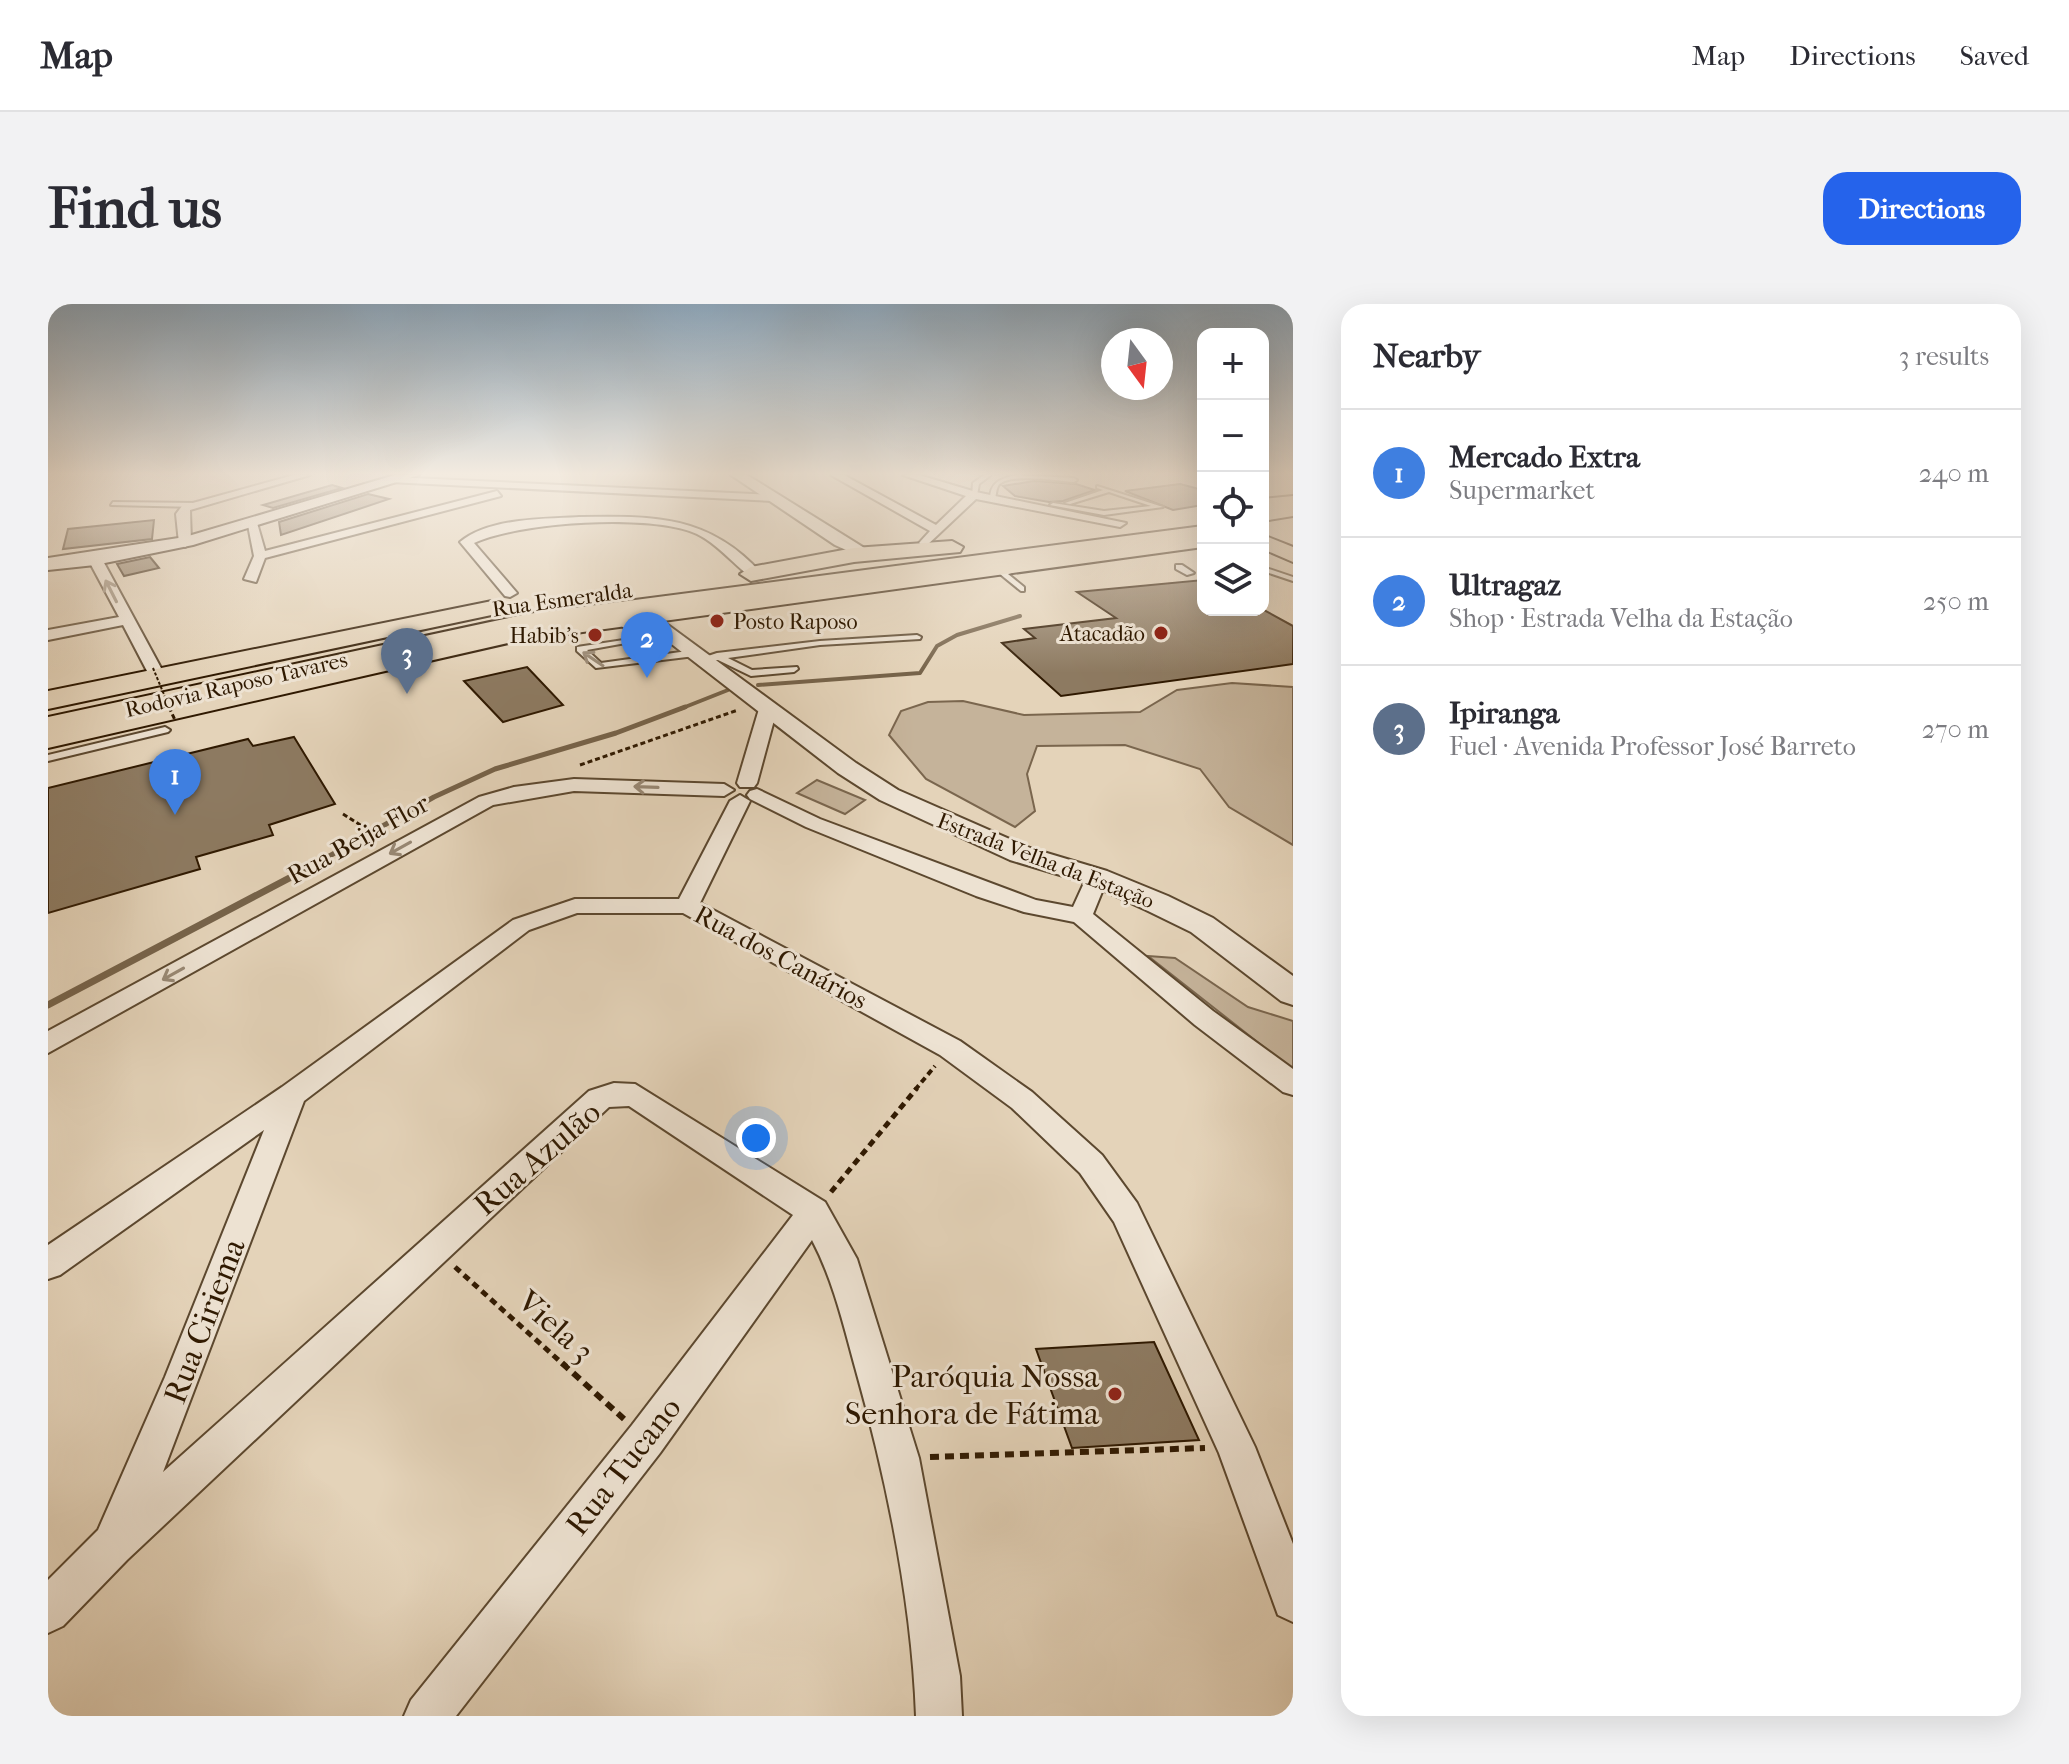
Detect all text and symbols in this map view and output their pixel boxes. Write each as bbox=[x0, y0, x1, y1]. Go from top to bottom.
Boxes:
text: Map bbox=[40, 33, 113, 78]
text: Map bbox=[1692, 39, 1745, 72]
text: Directions bbox=[1789, 39, 1916, 72]
text: Saved bbox=[1960, 39, 2029, 72]
button: Directions bbox=[1823, 172, 2021, 245]
text: Find us bbox=[48, 176, 222, 241]
north arrow bbox=[1101, 328, 1173, 400]
map controls bbox=[1197, 328, 1269, 616]
button: + bbox=[1197, 328, 1269, 400]
text: Nearby bbox=[1373, 336, 1480, 376]
text: 3 results bbox=[1899, 341, 1989, 372]
button: − bbox=[1197, 400, 1269, 472]
text: Mercado Extra bbox=[1449, 440, 1640, 475]
text: 1 bbox=[1394, 458, 1404, 489]
text: 240 m bbox=[1919, 458, 1989, 489]
button: locate bbox=[1197, 472, 1269, 544]
text: Supermarket bbox=[1449, 475, 1595, 506]
button: layers bbox=[1197, 544, 1269, 616]
text: Ultragaz bbox=[1449, 568, 1561, 603]
street label: Rua Esmeralda bbox=[490, 577, 635, 623]
one-way arrow bbox=[103, 579, 119, 603]
text: 2 bbox=[1392, 586, 1406, 617]
text: 250 m bbox=[1923, 586, 1989, 617]
text: Shop · Estrada Velha da Estação bbox=[1449, 603, 1793, 634]
place label: Posto Raposo bbox=[733, 609, 858, 635]
pin: 2 bbox=[621, 612, 673, 678]
marker: Posto Raposo bbox=[708, 612, 726, 630]
place label: Atacadão bbox=[1059, 621, 1145, 647]
place label: Habib's bbox=[509, 623, 579, 649]
marker: Atacadão bbox=[1152, 624, 1170, 642]
marker: Habib's bbox=[586, 626, 604, 644]
pin: 3 bbox=[381, 628, 433, 694]
street label: Rodovia Raposo Tavares bbox=[122, 647, 350, 723]
one-way arrow bbox=[582, 650, 605, 667]
text: Ipiranga bbox=[1449, 696, 1560, 731]
text: 3 bbox=[1394, 714, 1404, 745]
text: 270 m bbox=[1922, 714, 1989, 745]
text: Fuel · Avenida Professor José Barreto bbox=[1449, 731, 1856, 762]
pin: 1 bbox=[149, 749, 201, 815]
one-way arrow bbox=[633, 779, 660, 794]
street label: Rua Beija Flor bbox=[282, 788, 435, 891]
street label: Estrada Velha da Estação bbox=[933, 808, 1158, 914]
one-way arrow bbox=[389, 840, 412, 856]
street label: Rua dos Canários bbox=[689, 899, 872, 1016]
one-way arrow bbox=[162, 966, 185, 982]
street label: Rua Azulão bbox=[467, 1093, 608, 1223]
your location bbox=[736, 1118, 776, 1158]
street label: Rua Ciriema bbox=[156, 1233, 253, 1409]
street label: Viela 3 bbox=[509, 1282, 601, 1370]
place label: Paróquia Nossa Senhora de Fátima bbox=[845, 1358, 1100, 1432]
marker: Paróquia Nossa Senhora de Fátima bbox=[1106, 1385, 1124, 1403]
street label: Rua Tucano bbox=[558, 1390, 689, 1543]

